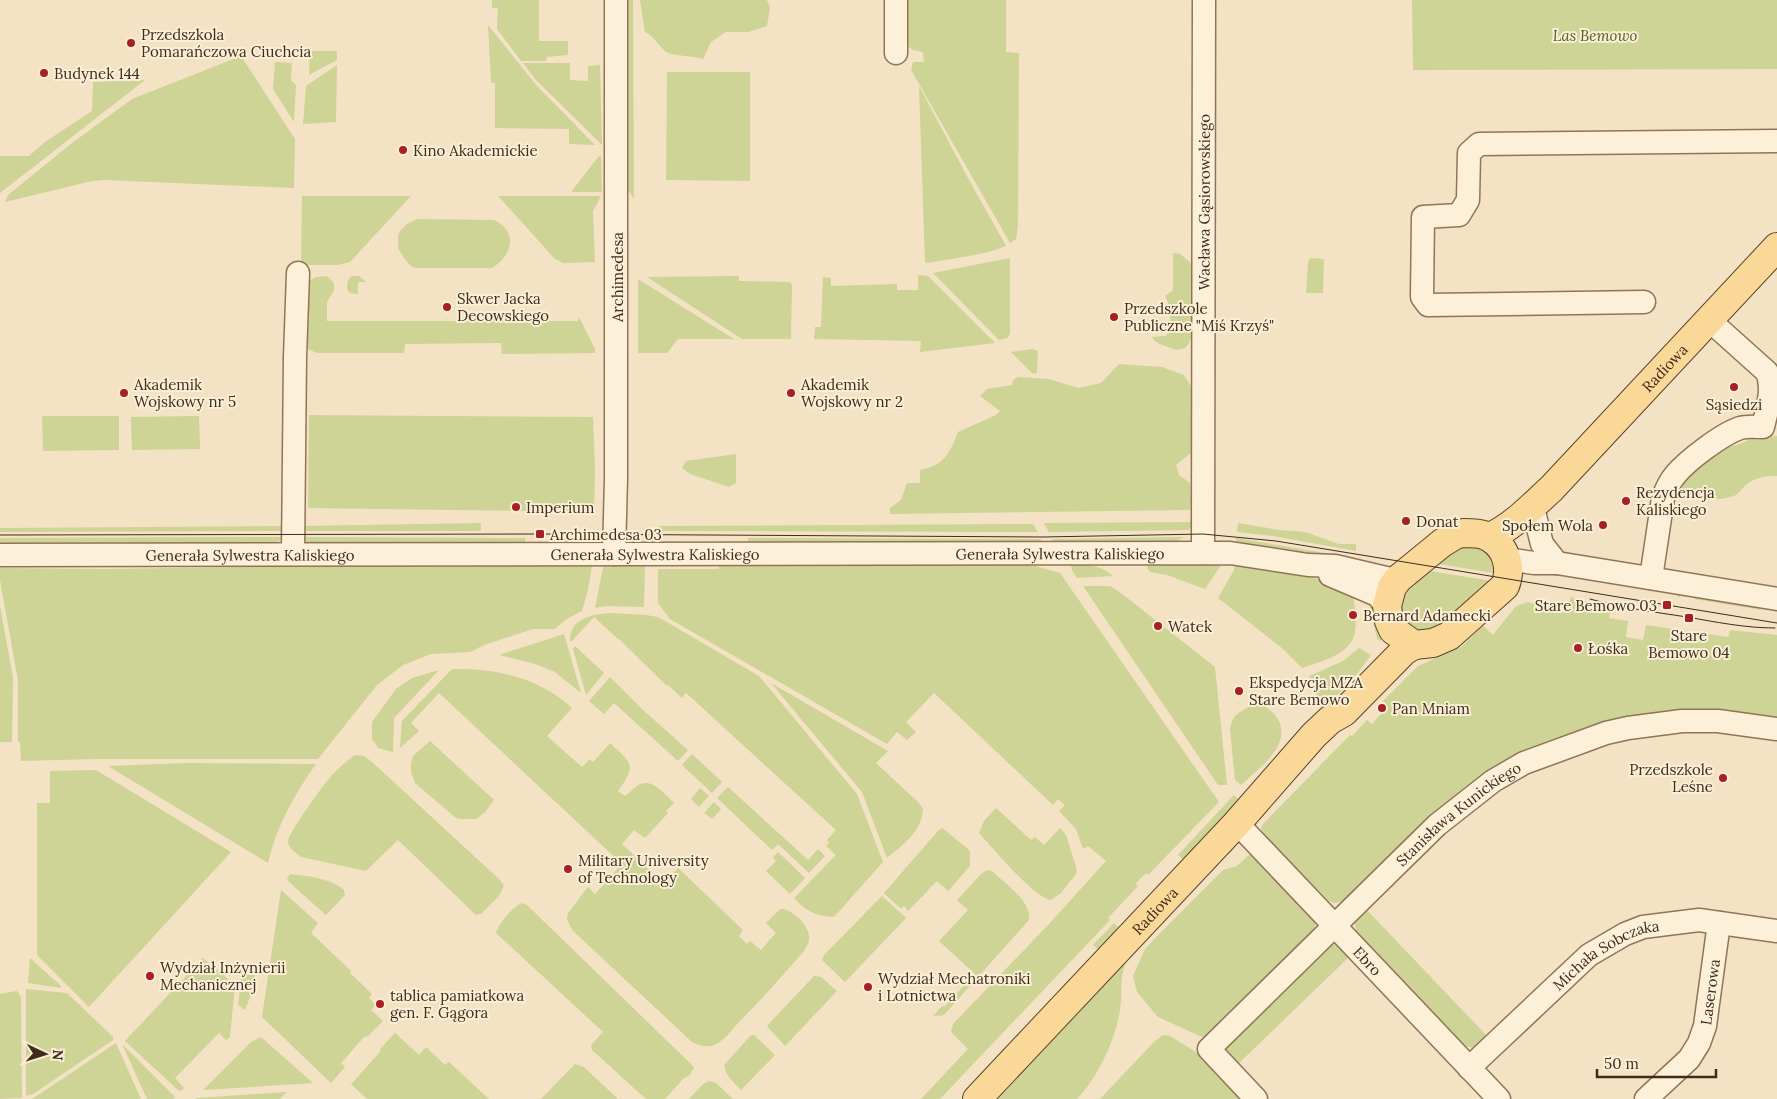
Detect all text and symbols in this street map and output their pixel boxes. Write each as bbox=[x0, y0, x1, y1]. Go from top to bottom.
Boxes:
place label: Przedszkola Pomarańczowa Ciuchcia bbox=[141, 25, 312, 61]
park label: Las Bemowo bbox=[1553, 26, 1637, 45]
marker: Przedszkola Pomarańczowa Ciuchcia bbox=[125, 37, 137, 49]
place label: Budynek 144 bbox=[54, 64, 140, 83]
marker: Budynek 144 bbox=[38, 67, 50, 79]
street label: Wacława Gąsiorowskiego bbox=[1194, 114, 1213, 290]
place label: Kino Akademickie bbox=[413, 141, 538, 160]
marker: Kino Akademickie bbox=[397, 144, 409, 156]
street label: Archimedesa bbox=[608, 232, 627, 323]
place label: Skwer Jacka Decowskiego bbox=[457, 289, 549, 325]
place label: Przedszkole Publiczne "Miś Krzyś" bbox=[1124, 299, 1274, 335]
marker: Skwer Jacka Decowskiego bbox=[441, 301, 453, 313]
marker: Przedszkole Publiczne "Miś Krzyś" bbox=[1108, 311, 1120, 323]
street label: Radiowa bbox=[1637, 340, 1691, 396]
place label: Akademik Wojskowy nr 5 bbox=[133, 375, 236, 411]
place label: Akademik Wojskowy nr 2 bbox=[800, 375, 903, 411]
marker: Sąsiedzi bbox=[1728, 381, 1740, 393]
marker: Akademik Wojskowy nr 5 bbox=[118, 387, 130, 399]
marker: Akademik Wojskowy nr 2 bbox=[785, 387, 797, 399]
place label: Sąsiedzi bbox=[1706, 395, 1762, 414]
place label: Rezydencja Kaliskiego bbox=[1636, 483, 1715, 519]
marker: Rezydencja Kaliskiego bbox=[1620, 495, 1632, 507]
place label: Imperium bbox=[526, 498, 594, 517]
marker: Imperium bbox=[510, 501, 522, 513]
place label: Donat bbox=[1416, 512, 1459, 531]
marker: Donat bbox=[1400, 515, 1412, 527]
place label: Społem Wola bbox=[1502, 516, 1593, 535]
marker: Społem Wola bbox=[1597, 519, 1609, 531]
place label: Archimedesa 03 bbox=[549, 525, 662, 544]
marker: Archimedesa 03 bbox=[534, 528, 546, 540]
street label: Generała Sylwestra Kaliskiego bbox=[550, 544, 760, 564]
street label: Generała Sylwestra Kaliskiego bbox=[955, 544, 1165, 563]
street label: Generała Sylwestra Kaliskiego bbox=[145, 545, 355, 564]
place label: Stare Bemowo 03 bbox=[1535, 596, 1657, 615]
marker: Stare Bemowo 03 bbox=[1661, 599, 1673, 611]
place label: Bernard Adamecki bbox=[1363, 606, 1491, 625]
marker: Bernard Adamecki bbox=[1347, 609, 1359, 621]
marker: Stare Bemowo 04 bbox=[1683, 612, 1695, 624]
place label: Watek bbox=[1168, 617, 1212, 636]
marker: Watek bbox=[1152, 620, 1164, 632]
place label: Stare Bemowo 04 bbox=[1648, 626, 1730, 662]
place label: Łośka bbox=[1588, 639, 1628, 658]
marker: Łośka bbox=[1572, 642, 1584, 654]
place label: Ekspedycja MZA Stare Bemowo bbox=[1249, 673, 1363, 709]
marker: Ekspedycja MZA Stare Bemowo bbox=[1233, 685, 1245, 697]
place label: Pan Mniam bbox=[1392, 699, 1470, 718]
marker: Pan Mniam bbox=[1376, 702, 1388, 714]
street label: Stanisława Kunickiego bbox=[1392, 757, 1524, 870]
place label: Przedszkole Leśne bbox=[1629, 760, 1713, 796]
marker: Przedszkole Leśne bbox=[1717, 772, 1729, 784]
place label: Military University of Technology bbox=[578, 851, 709, 887]
marker: Military University of Technology bbox=[562, 863, 574, 875]
street label: Radiowa bbox=[1128, 882, 1182, 938]
street label: Michała Sobczaka bbox=[1548, 916, 1661, 994]
street label: Ebro bbox=[1349, 942, 1386, 980]
street label: Laserowa bbox=[1696, 957, 1724, 1026]
place label: Wydział Inżynierii Mechanicznej bbox=[160, 958, 285, 994]
place label: Wydział Mechatroniki i Lotnictwa bbox=[878, 969, 1030, 1005]
marker: Wydział Inżynierii Mechanicznej bbox=[144, 970, 156, 982]
marker: Wydział Mechatroniki i Lotnictwa bbox=[862, 981, 874, 993]
place label: tablica pamiatkowa gen. F. Gągora bbox=[390, 986, 524, 1022]
marker: tablica pamiatkowa gen. F. Gągora bbox=[374, 998, 386, 1010]
north arrow bbox=[20, 1029, 70, 1079]
scale bar bbox=[1597, 1046, 1716, 1078]
text: N bbox=[49, 1049, 67, 1061]
text: 50 m bbox=[1604, 1054, 1639, 1073]

